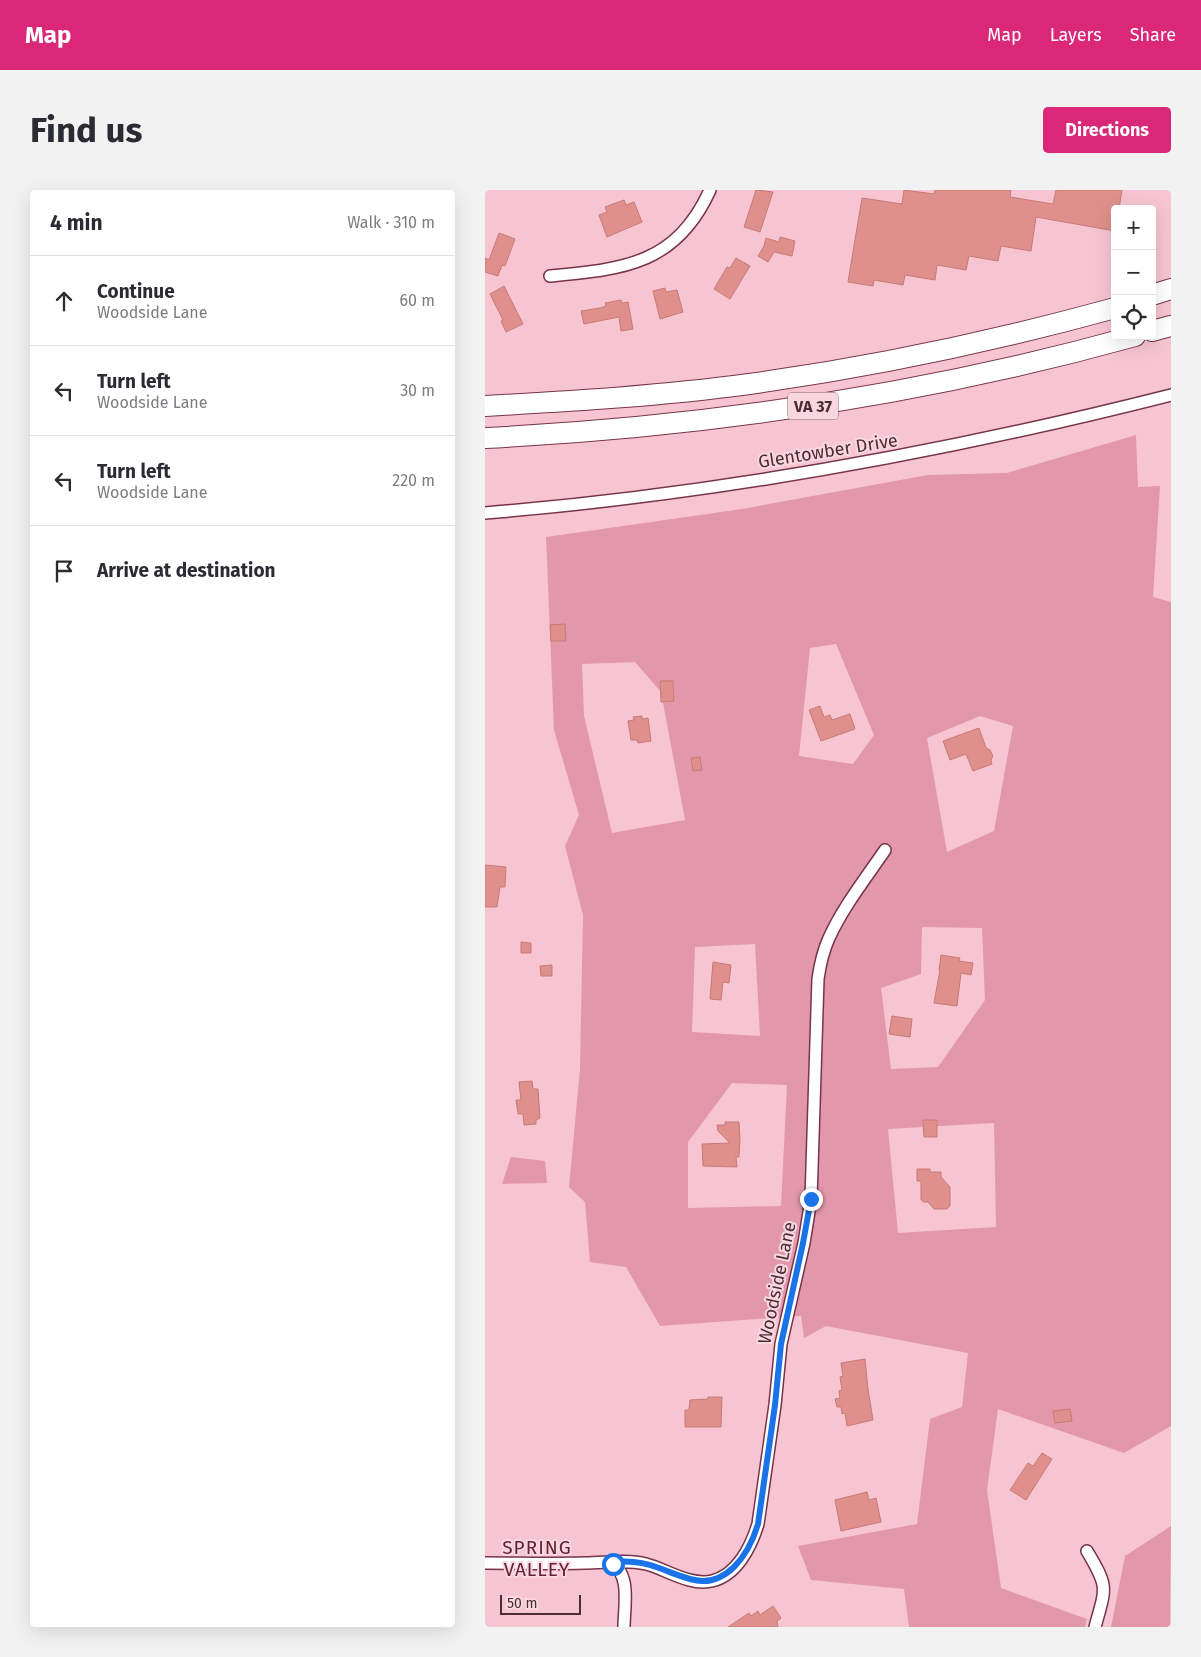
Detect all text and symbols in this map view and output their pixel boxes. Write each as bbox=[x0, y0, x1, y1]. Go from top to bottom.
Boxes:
text: Map bbox=[25, 21, 71, 49]
text: Map bbox=[987, 24, 1022, 46]
text: Layers bbox=[1050, 24, 1102, 46]
text: Share bbox=[1130, 24, 1176, 46]
button: Directions bbox=[1043, 107, 1171, 153]
text: Find us bbox=[30, 109, 142, 151]
map controls bbox=[1111, 205, 1156, 340]
button: + bbox=[1111, 205, 1156, 250]
text: 4 min bbox=[50, 210, 103, 236]
text: Walk · 310 m bbox=[347, 213, 435, 232]
button: − bbox=[1111, 250, 1156, 295]
text: Continue bbox=[97, 280, 175, 303]
icon: ahead bbox=[50, 287, 78, 315]
text: 60 m bbox=[400, 291, 435, 310]
button: locate bbox=[1111, 295, 1156, 340]
text: Woodside Lane bbox=[97, 303, 207, 322]
text: Turn left bbox=[97, 370, 171, 393]
icon: left bbox=[50, 377, 78, 405]
text: 30 m bbox=[400, 381, 435, 400]
road number: VA 37 bbox=[788, 392, 838, 420]
text: Woodside Lane bbox=[97, 393, 207, 412]
street label: Glentowber Drive bbox=[757, 429, 899, 473]
text: Turn left bbox=[97, 460, 171, 483]
icon: left bbox=[50, 467, 78, 495]
text: 220 m bbox=[392, 471, 435, 490]
text: Woodside Lane bbox=[97, 483, 207, 502]
icon: arrive bbox=[50, 557, 78, 585]
text: Arrive at destination bbox=[97, 559, 276, 582]
route end bbox=[800, 1188, 823, 1211]
street label: Woodside Lane bbox=[753, 1220, 801, 1346]
district label: SPRING VALLEY bbox=[502, 1536, 572, 1581]
route start bbox=[602, 1553, 625, 1576]
scale bar bbox=[500, 1592, 581, 1615]
text: 50 m bbox=[507, 1595, 538, 1612]

